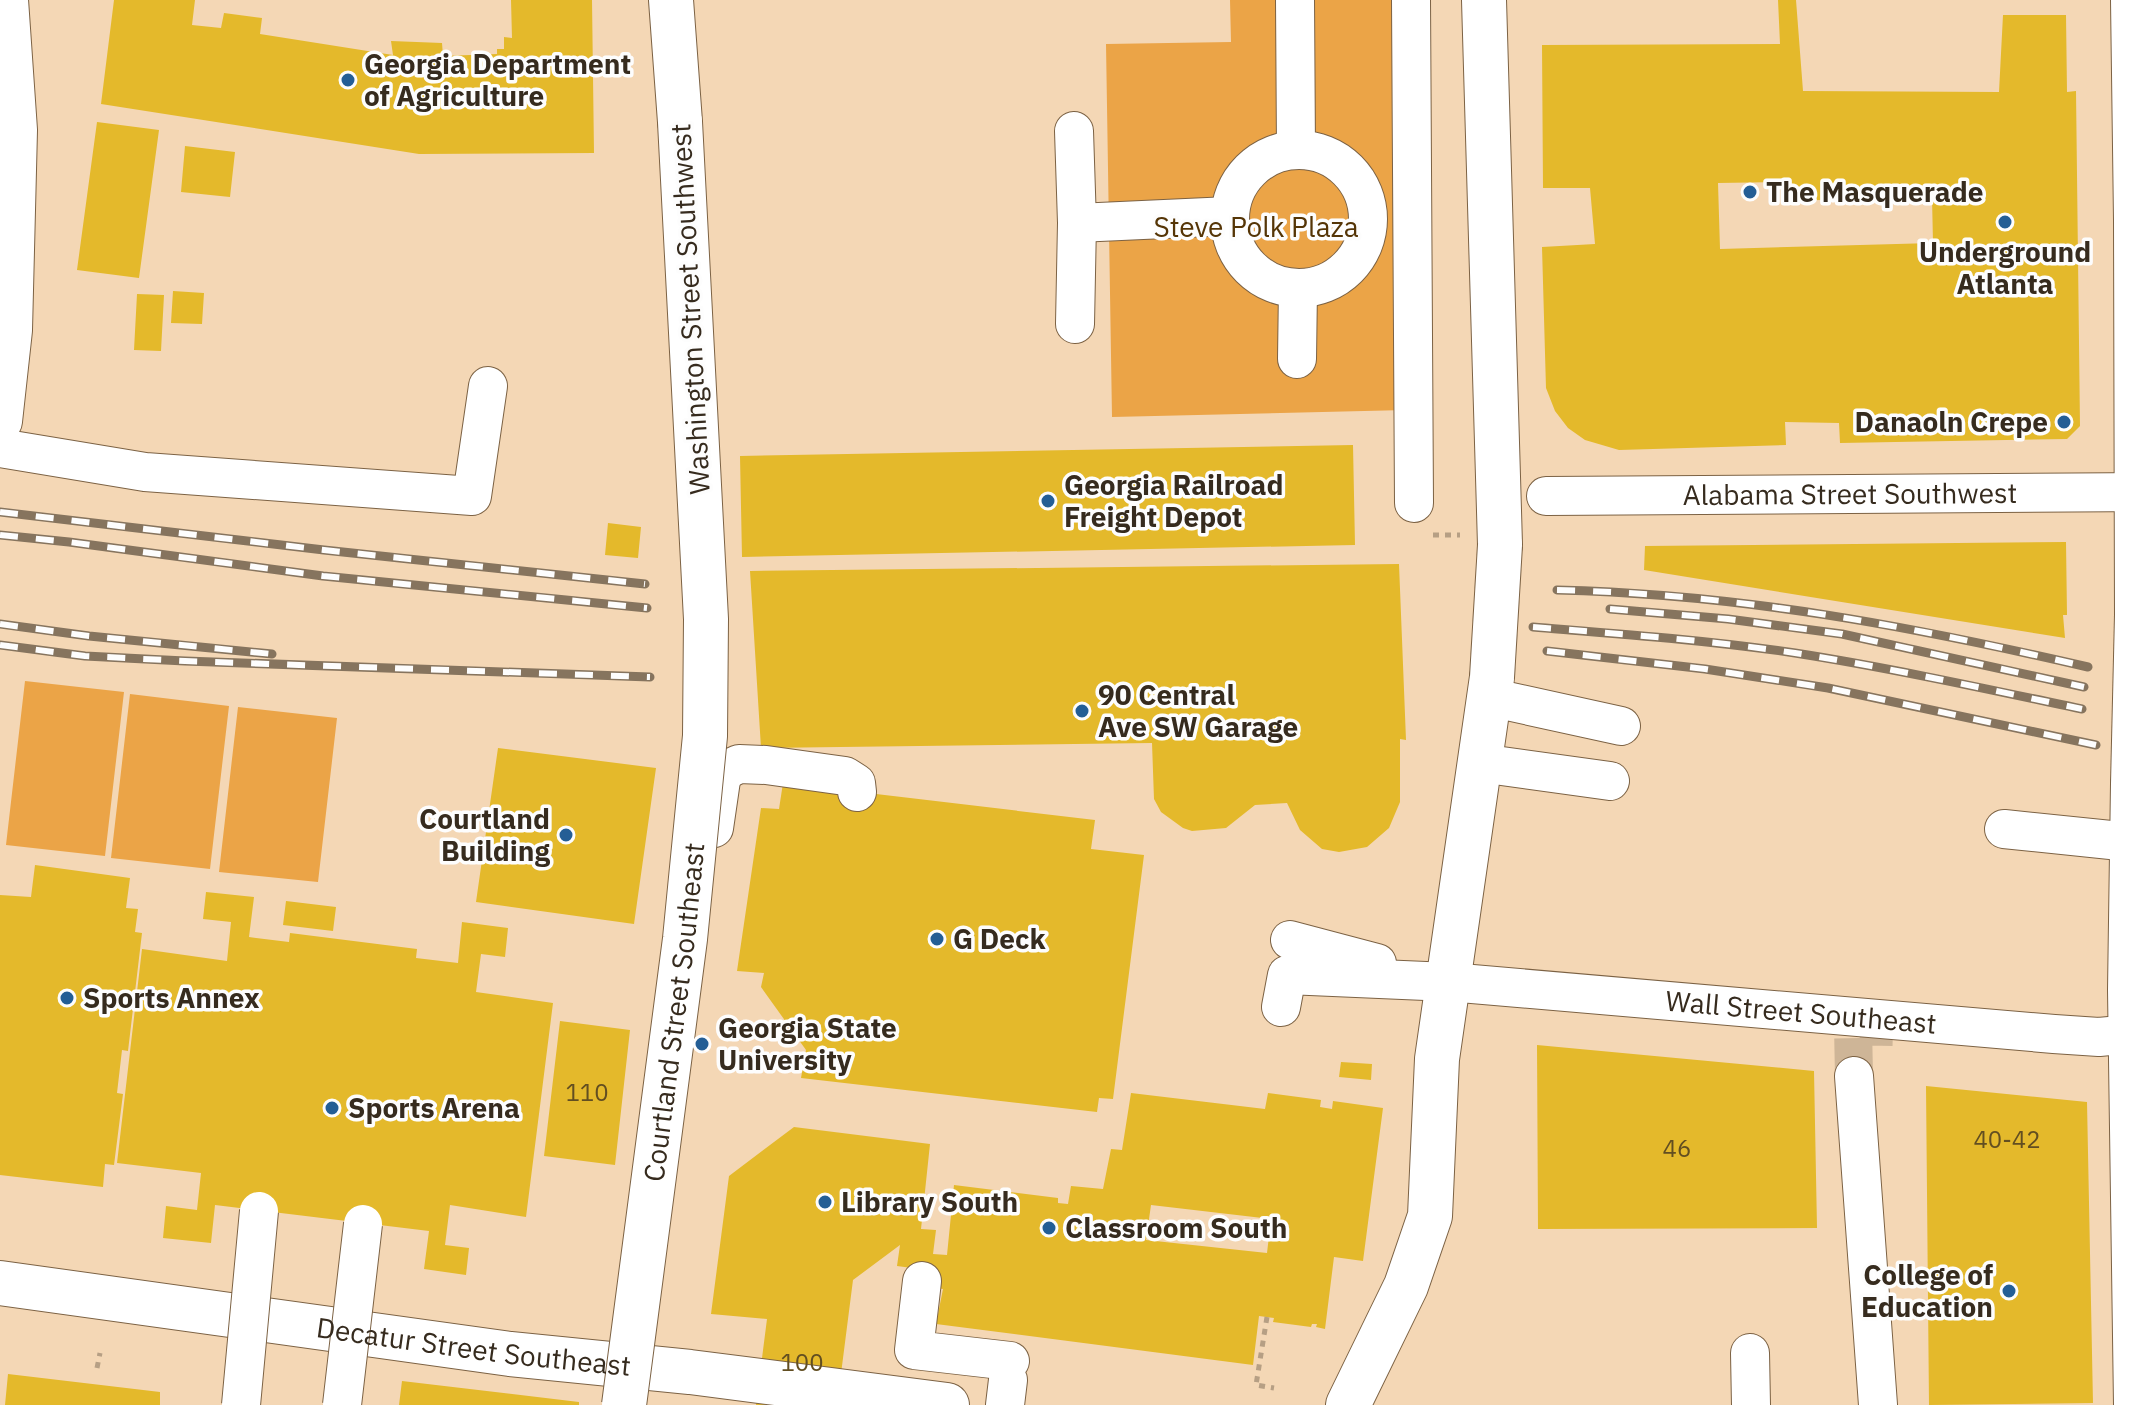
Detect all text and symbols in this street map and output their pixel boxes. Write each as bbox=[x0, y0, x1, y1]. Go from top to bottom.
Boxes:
place label: Georgia Department of Agriculture bbox=[364, 45, 631, 114]
marker: Georgia Department of Agriculture bbox=[339, 71, 357, 89]
street label: Washington Street Southwest bbox=[661, 123, 718, 496]
place label: The Masquerade bbox=[1766, 173, 1983, 210]
marker: The Masquerade bbox=[1741, 183, 1759, 201]
park label: Steve Polk Plaza bbox=[1153, 208, 1359, 245]
marker: Underground Atlanta bbox=[1996, 213, 2014, 231]
place label: Underground Atlanta bbox=[1919, 233, 2091, 302]
place label: Danaoln Crepe bbox=[1854, 403, 2048, 440]
marker: Danaoln Crepe bbox=[2055, 413, 2073, 431]
place label: Georgia Railroad Freight Depot bbox=[1064, 466, 1284, 535]
street label: Alabama Street Southwest bbox=[1683, 474, 2017, 513]
marker: Georgia Railroad Freight Depot bbox=[1039, 492, 1057, 510]
place label: 90 Central Ave SW Garage bbox=[1098, 676, 1298, 745]
marker: 90 Central Ave SW Garage bbox=[1073, 702, 1091, 720]
place label: Courtland Building bbox=[419, 800, 551, 869]
marker: Courtland Building bbox=[557, 826, 575, 844]
street label: Courtland Street Southeast bbox=[634, 841, 712, 1184]
place label: G Deck bbox=[953, 920, 1046, 957]
marker: G Deck bbox=[928, 930, 946, 948]
place label: Sports Annex bbox=[83, 979, 260, 1016]
street label: Wall Street Southeast bbox=[1664, 982, 1938, 1042]
marker: Sports Annex bbox=[58, 989, 76, 1007]
place label: Georgia State University bbox=[718, 1009, 897, 1078]
marker: Georgia State University bbox=[693, 1035, 711, 1053]
house number: 110 bbox=[565, 1076, 609, 1108]
place label: Sports Arena bbox=[348, 1089, 520, 1126]
marker: Sports Arena bbox=[323, 1099, 341, 1117]
house number: 40-42 bbox=[1973, 1123, 2041, 1155]
house number: 46 bbox=[1663, 1132, 1691, 1164]
place label: Library South bbox=[841, 1183, 1018, 1220]
marker: Library South bbox=[816, 1193, 834, 1211]
place label: Classroom South bbox=[1065, 1209, 1287, 1246]
marker: Classroom South bbox=[1040, 1219, 1058, 1237]
place label: College of Education bbox=[1861, 1256, 1993, 1325]
marker: College of Education bbox=[2000, 1282, 2018, 1300]
street label: Decatur Street Southeast bbox=[314, 1308, 633, 1384]
house number: 100 bbox=[780, 1346, 824, 1378]

